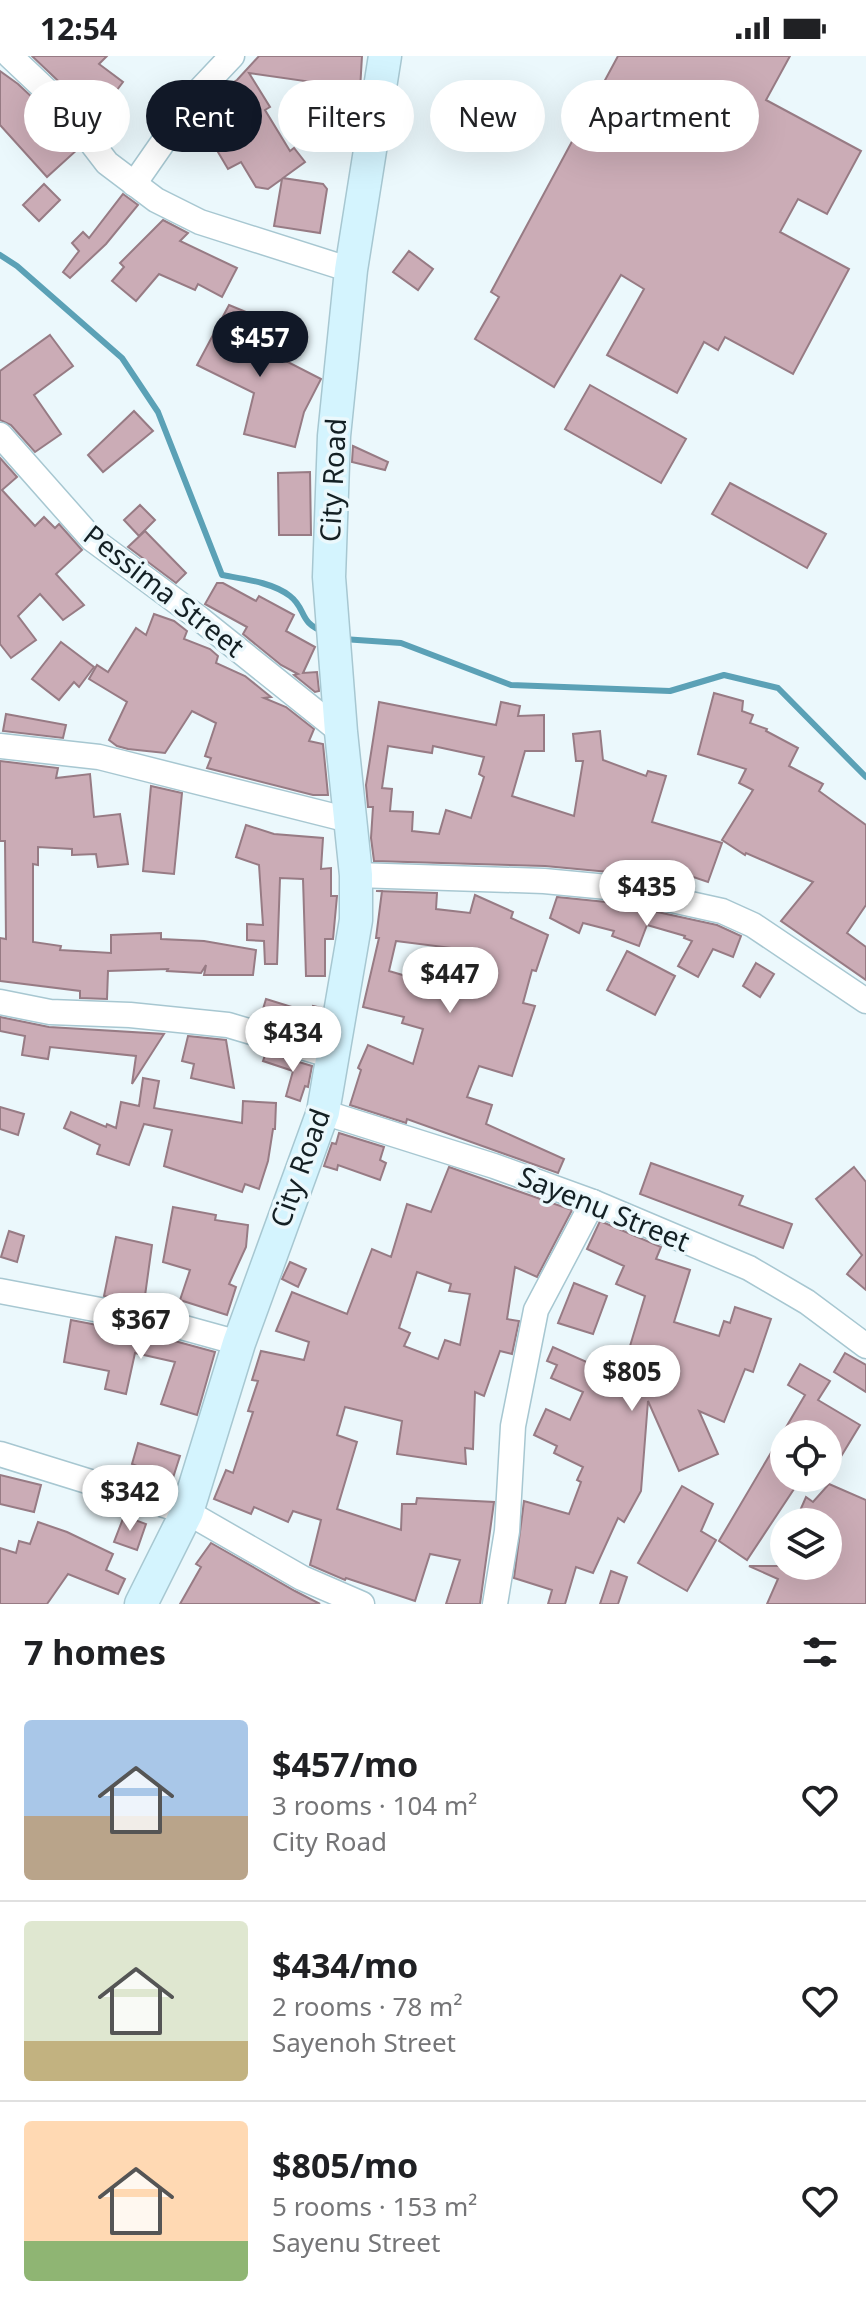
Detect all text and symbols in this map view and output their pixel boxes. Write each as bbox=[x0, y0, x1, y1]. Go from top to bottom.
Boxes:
text: 12:54 bbox=[40, 8, 117, 49]
chip: Buy bbox=[24, 80, 130, 152]
chip: Rent bbox=[146, 80, 262, 152]
chip: Filters bbox=[278, 80, 414, 152]
chip: New bbox=[430, 80, 545, 152]
chip: Apartment bbox=[561, 80, 759, 152]
pin: $457 bbox=[213, 311, 307, 379]
text: $457 bbox=[230, 319, 290, 355]
street label: City Road bbox=[310, 417, 354, 543]
street label: Pessima Street bbox=[76, 515, 253, 665]
pin: $435 bbox=[600, 860, 694, 928]
text: $435 bbox=[617, 868, 677, 904]
pin: $447 bbox=[403, 947, 497, 1015]
text: $447 bbox=[420, 955, 480, 991]
pin: $434 bbox=[246, 1006, 340, 1074]
text: $434 bbox=[263, 1014, 323, 1050]
street label: City Road bbox=[260, 1103, 338, 1232]
street label: Sayenu Street bbox=[513, 1157, 696, 1260]
pin: $367 bbox=[94, 1293, 188, 1361]
text: $367 bbox=[111, 1301, 171, 1337]
pin: $805 bbox=[585, 1345, 679, 1413]
text: $805 bbox=[602, 1353, 662, 1389]
map controls bbox=[770, 1420, 842, 1580]
button: locate bbox=[770, 1420, 842, 1492]
pin: $342 bbox=[83, 1465, 177, 1533]
text: $342 bbox=[100, 1473, 160, 1509]
button: layers bbox=[770, 1508, 842, 1580]
text: 7 homes bbox=[24, 1629, 166, 1675]
icon: filters bbox=[798, 1630, 842, 1674]
text: $457/mo bbox=[272, 1741, 418, 1787]
icon: home bbox=[88, 1752, 184, 1848]
icon: heart bbox=[798, 1778, 842, 1822]
text: 3 rooms · 104 m² bbox=[272, 1787, 477, 1823]
text: City Road bbox=[272, 1823, 387, 1859]
text: $434/mo bbox=[272, 1942, 418, 1988]
icon: home bbox=[88, 1953, 184, 2049]
icon: heart bbox=[798, 1979, 842, 2023]
text: 2 rooms · 78 m² bbox=[272, 1988, 462, 2024]
text: Sayenoh Street bbox=[272, 2024, 456, 2060]
text: $805/mo bbox=[272, 2142, 418, 2188]
icon: home bbox=[88, 2153, 184, 2249]
icon: heart bbox=[798, 2179, 842, 2223]
text: 5 rooms · 153 m² bbox=[272, 2188, 477, 2224]
text: Sayenu Street bbox=[272, 2224, 440, 2260]

